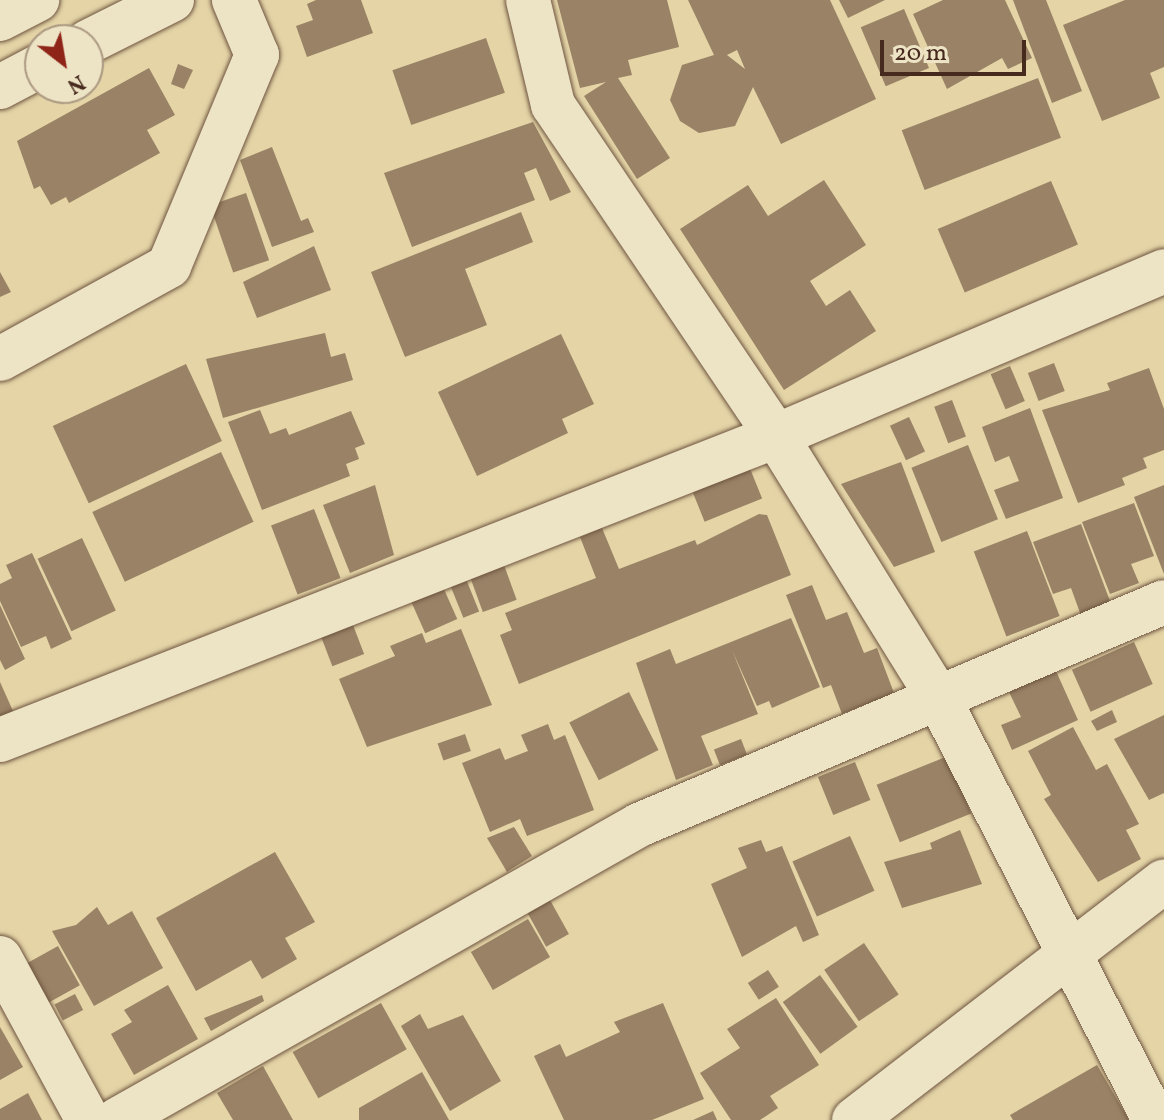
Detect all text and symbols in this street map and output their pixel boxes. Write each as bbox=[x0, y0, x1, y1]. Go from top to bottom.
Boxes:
north arrow bbox=[24, 24, 104, 104]
scale bar bbox=[884, 24, 1030, 74]
text: 20 m bbox=[894, 37, 947, 71]
text: N bbox=[61, 66, 90, 101]

